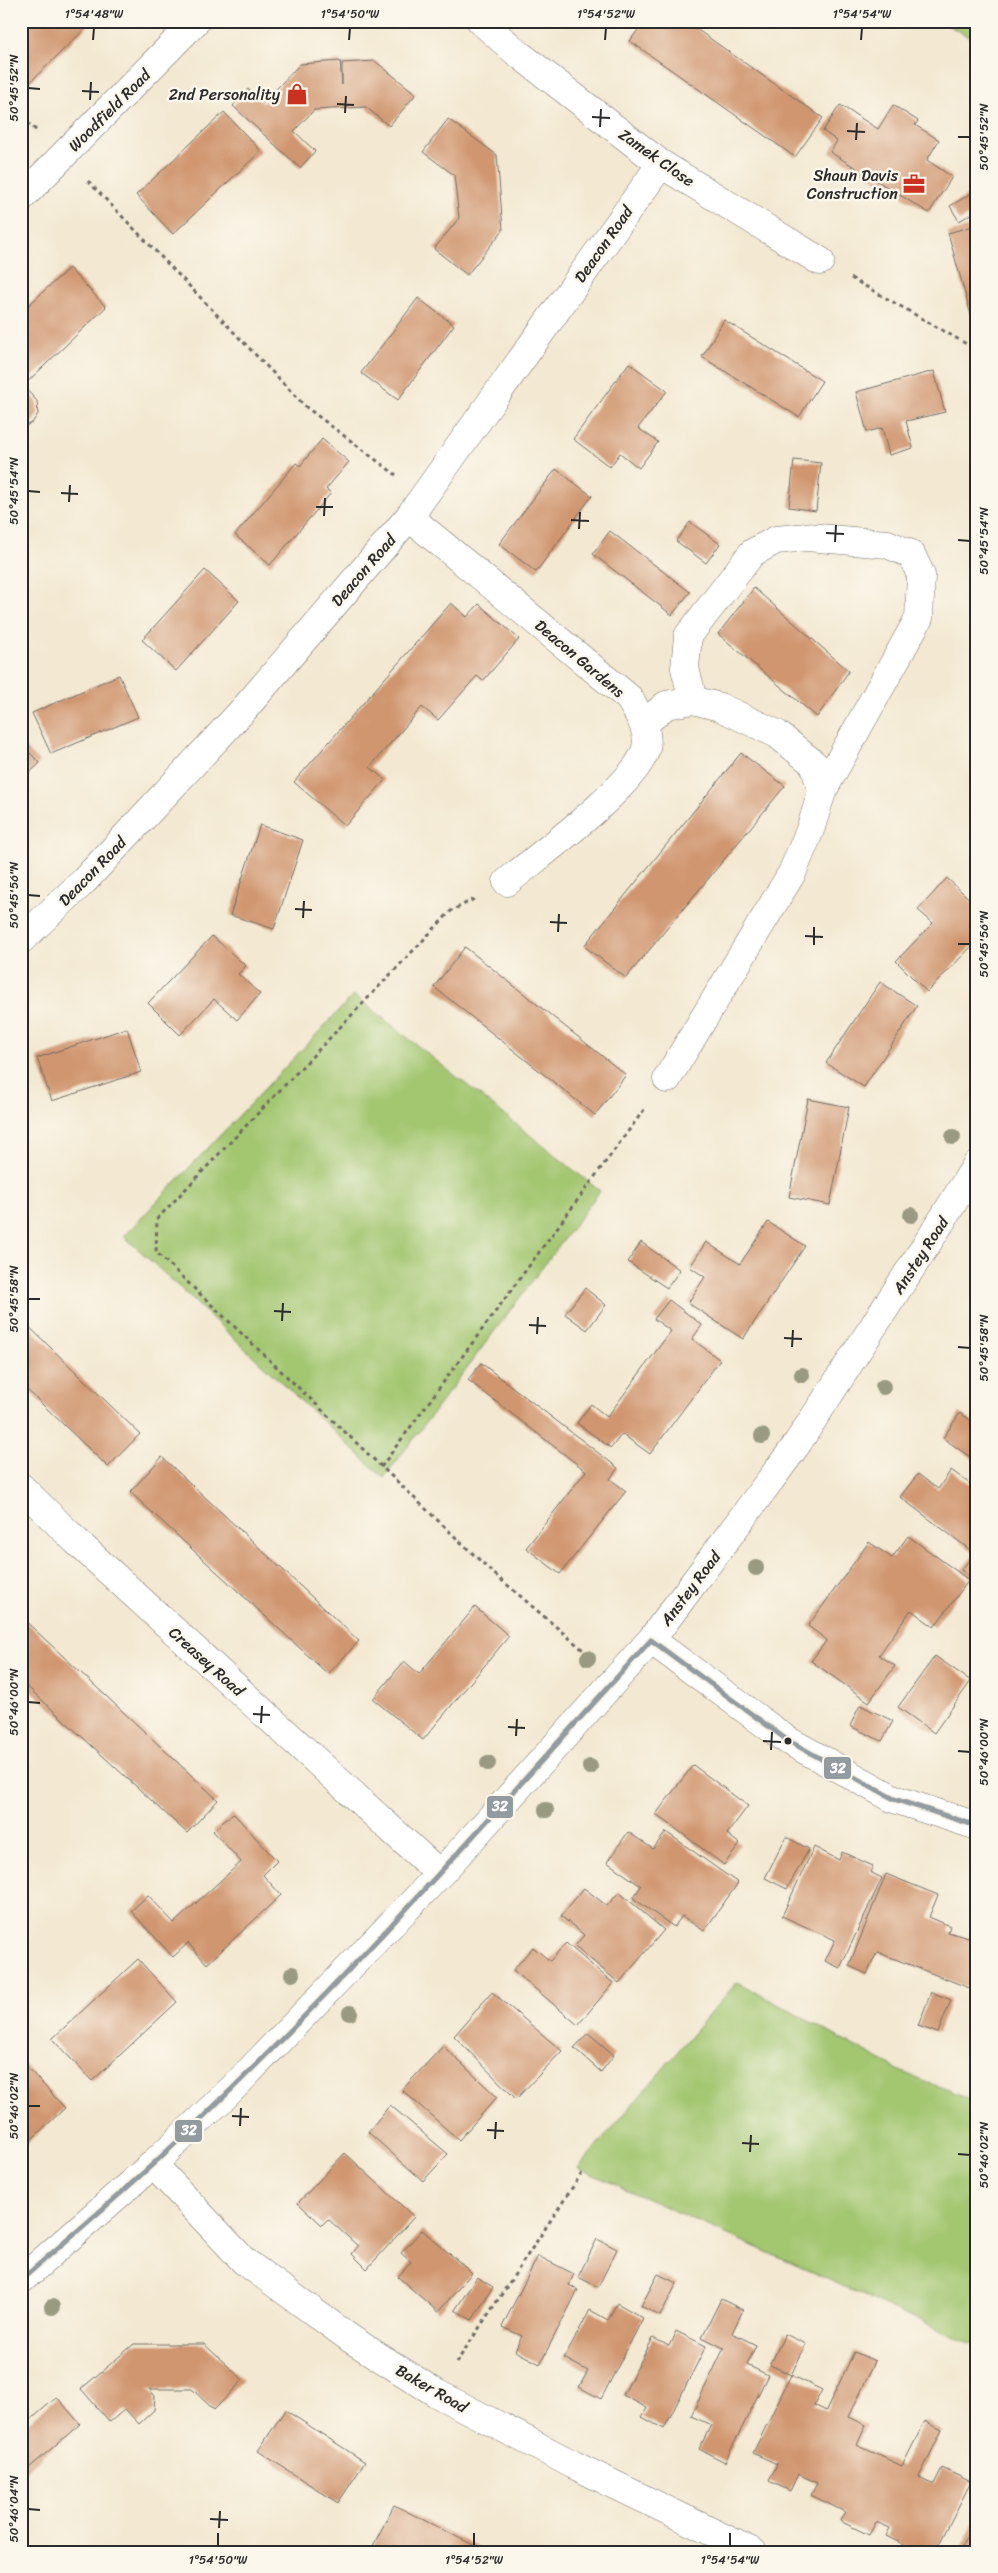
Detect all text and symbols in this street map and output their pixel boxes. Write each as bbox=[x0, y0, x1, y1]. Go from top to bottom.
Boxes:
text: 1°54'48"W bbox=[65, 3, 124, 25]
text: 1°54'50"W bbox=[321, 3, 380, 25]
text: 1°54'52"W bbox=[577, 3, 636, 25]
text: 1°54'54"W bbox=[833, 3, 892, 25]
text: 50°45'52"N bbox=[3, 54, 25, 121]
street label: Woodfield Road bbox=[61, 61, 159, 159]
place label: 2nd Personality bbox=[169, 80, 281, 109]
shop icon: 2nd Personality bbox=[284, 81, 310, 107]
text: 50°45'52"N bbox=[973, 103, 995, 170]
street label: Zamek Close bbox=[612, 120, 701, 195]
place label: Shaun Davis Construction bbox=[807, 161, 899, 208]
office icon: Shaun Davis Construction bbox=[901, 171, 927, 197]
street label: Deacon Road bbox=[566, 198, 642, 289]
text: 50°45'54"N bbox=[3, 457, 25, 525]
text: 50°45'54"N bbox=[973, 507, 995, 575]
street label: Deacon Road bbox=[323, 526, 404, 613]
street label: Deacon Gardens bbox=[528, 612, 632, 705]
street label: Deacon Road bbox=[51, 828, 135, 913]
text: 50°45'56"N bbox=[3, 861, 25, 928]
text: 50°45'56"N bbox=[973, 910, 995, 977]
street label: Anstey Road bbox=[884, 1209, 957, 1301]
text: 50°45'58"N bbox=[3, 1265, 25, 1333]
text: 50°45'58"N bbox=[973, 1314, 995, 1382]
street label: Anstey Road bbox=[652, 1543, 729, 1633]
street label: Creasey Road bbox=[162, 1619, 253, 1705]
text: 50°46'00"N bbox=[3, 1668, 25, 1736]
text: 50°46'00"N bbox=[973, 1718, 995, 1786]
unlabelled marker bbox=[783, 1736, 793, 1746]
line badge: 32 bbox=[823, 1756, 852, 1780]
text: 32 bbox=[829, 1756, 847, 1781]
text: 32 bbox=[491, 1794, 509, 1819]
line badge: 32 bbox=[486, 1795, 514, 1819]
text: 50°46'02"N bbox=[3, 2072, 25, 2139]
text: 32 bbox=[180, 2118, 198, 2143]
line badge: 32 bbox=[174, 2119, 203, 2143]
text: 50°46'02"N bbox=[973, 2121, 995, 2188]
street label: Baker Road bbox=[390, 2356, 475, 2422]
text: 50°46'04"N bbox=[3, 2475, 25, 2543]
text: 1°54'50"W bbox=[189, 2549, 248, 2571]
text: 1°54'52"W bbox=[445, 2549, 504, 2571]
text: 1°54'54"W bbox=[701, 2549, 760, 2571]

